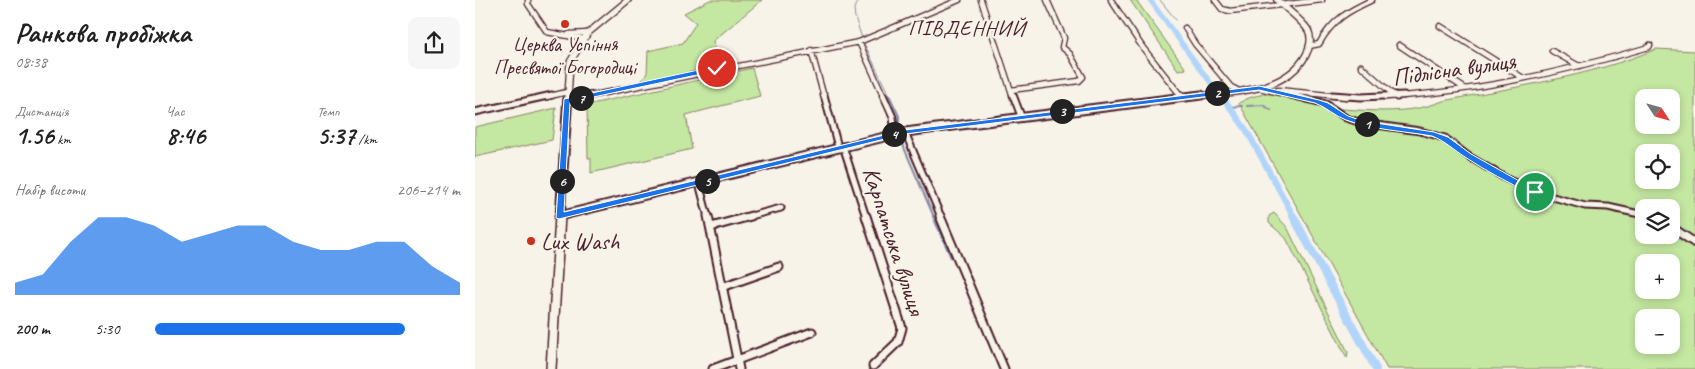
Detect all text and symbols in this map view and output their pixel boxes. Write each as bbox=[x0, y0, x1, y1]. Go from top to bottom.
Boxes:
text: Ранкова пробіжка bbox=[15, 15, 191, 50]
district label: ПІВДЕННИЙ bbox=[908, 15, 1029, 41]
button: share bbox=[408, 17, 460, 69]
marker: Церква Успіння Пресвятої Богородиці bbox=[559, 18, 571, 30]
place label: Церква Успіння Пресвятої Богородиці bbox=[494, 32, 638, 80]
street label: Підлісна вулиця bbox=[1391, 45, 1519, 92]
pin bbox=[696, 47, 738, 89]
text: 08:38 bbox=[15, 52, 47, 72]
icon: check bbox=[703, 54, 731, 82]
pin: 2 bbox=[1205, 80, 1229, 106]
text: 2 bbox=[1214, 85, 1221, 102]
pin: 7 bbox=[569, 86, 593, 110]
north arrow bbox=[1635, 89, 1680, 134]
map controls bbox=[1635, 89, 1680, 354]
text: 7 bbox=[578, 90, 585, 107]
pin: 3 bbox=[1049, 98, 1075, 124]
text: Дистанція bbox=[15, 103, 68, 120]
text: Час bbox=[166, 103, 184, 120]
text: Темп bbox=[317, 103, 340, 120]
text: 3 bbox=[1059, 103, 1066, 120]
pin: 1 bbox=[1355, 112, 1379, 136]
text: 1 bbox=[1364, 116, 1371, 133]
text: 1.56 bbox=[15, 120, 54, 152]
text: 8:46 bbox=[166, 120, 205, 152]
text: 5:37 bbox=[317, 120, 355, 152]
pin: 4 bbox=[881, 122, 907, 146]
text: 4 bbox=[891, 126, 898, 143]
text: km bbox=[54, 131, 71, 148]
text: /km bbox=[355, 131, 377, 148]
button: locate bbox=[1635, 144, 1680, 189]
street label: Карпатська вулиця bbox=[856, 163, 933, 320]
pin: 6 bbox=[549, 168, 575, 194]
pin: 5 bbox=[695, 168, 719, 194]
pin bbox=[1514, 171, 1556, 213]
text: 6 bbox=[559, 173, 566, 190]
text: 5 bbox=[704, 173, 711, 190]
icon: arrive bbox=[1521, 178, 1549, 206]
text: Набір висоти bbox=[15, 180, 85, 200]
text: 206–214 m bbox=[397, 180, 460, 200]
button: layers bbox=[1635, 199, 1680, 244]
place label: Lux Wash bbox=[541, 226, 621, 256]
marker: Lux Wash bbox=[525, 235, 537, 247]
button: + bbox=[1635, 254, 1680, 299]
button: − bbox=[1635, 309, 1680, 354]
text: 200 m bbox=[15, 319, 50, 339]
text: 5:30 bbox=[95, 319, 120, 339]

